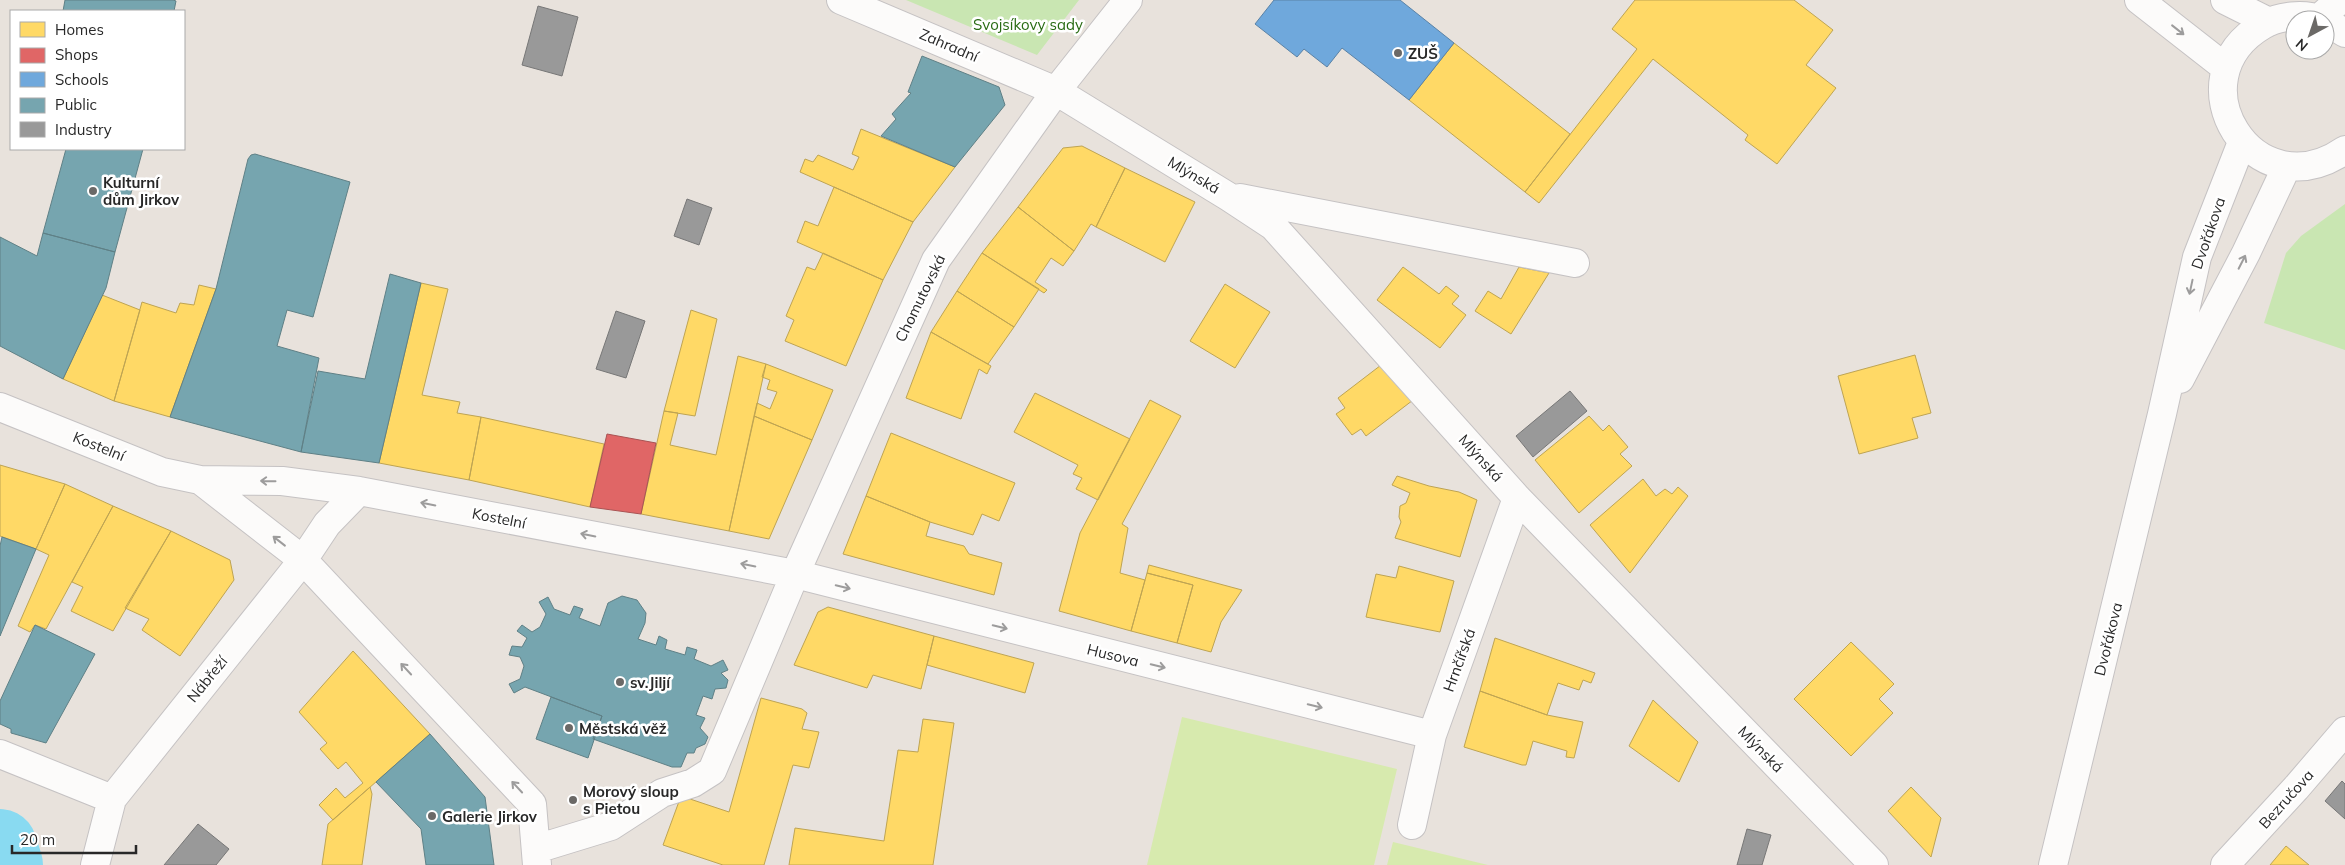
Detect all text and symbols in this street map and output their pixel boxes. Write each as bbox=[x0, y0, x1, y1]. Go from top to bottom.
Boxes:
legend bbox=[10, 10, 185, 150]
north arrow bbox=[2285, 10, 2335, 60]
park label: Svojsíkovy sady bbox=[973, 15, 1083, 34]
text: Homes bbox=[55, 20, 104, 39]
street label: Zahradní bbox=[917, 24, 983, 66]
one-way arrow bbox=[2171, 25, 2184, 36]
text: N bbox=[2292, 35, 2311, 55]
place label: ZUŠ bbox=[1408, 44, 1438, 63]
text: Shops bbox=[55, 45, 98, 64]
marker: ZUŠ bbox=[1392, 47, 1404, 59]
text: Schools bbox=[55, 70, 109, 89]
text: Public bbox=[55, 95, 97, 114]
text: Industry bbox=[55, 120, 112, 139]
street label: Mlýnská bbox=[1165, 152, 1223, 198]
place label: Kulturní dům Jirkov bbox=[103, 173, 180, 209]
marker: Kulturní dům Jirkov bbox=[87, 185, 99, 197]
street label: Dvořákova bbox=[2187, 195, 2229, 271]
street label: Chomutovská bbox=[891, 251, 949, 345]
one-way arrow bbox=[2238, 255, 2247, 270]
one-way arrow bbox=[2186, 278, 2195, 294]
street label: Kostelní bbox=[70, 427, 129, 466]
street label: Mlýnská bbox=[1455, 430, 1507, 486]
one-way arrow bbox=[260, 476, 276, 485]
one-way arrow bbox=[421, 499, 437, 509]
street label: Kostelní bbox=[470, 503, 529, 533]
one-way arrow bbox=[580, 529, 596, 539]
one-way arrow bbox=[273, 536, 286, 547]
one-way arrow bbox=[740, 560, 756, 570]
one-way arrow bbox=[834, 583, 850, 592]
street label: Dvořákova bbox=[2090, 600, 2126, 678]
one-way arrow bbox=[992, 622, 1008, 632]
street label: Hrnčířská bbox=[1439, 626, 1479, 694]
street label: Husova bbox=[1085, 639, 1141, 671]
street label: Nábřeží bbox=[183, 651, 232, 706]
one-way arrow bbox=[1149, 662, 1165, 671]
one-way arrow bbox=[400, 663, 412, 676]
place label: sv.Jiljí bbox=[630, 673, 671, 692]
marker: sv.Jiljí bbox=[614, 676, 626, 688]
one-way arrow bbox=[1307, 702, 1323, 711]
place label: Městská věž bbox=[579, 719, 667, 738]
marker: Městská věž bbox=[563, 722, 575, 734]
street label: Mlýnská bbox=[1734, 722, 1788, 776]
street label: Bezručova bbox=[2255, 766, 2317, 832]
one-way arrow bbox=[511, 781, 523, 794]
place label: Morový sloup s Pietou bbox=[583, 782, 679, 818]
marker: Morový sloup s Pietou bbox=[567, 794, 579, 806]
place label: Galerie Jirkov bbox=[442, 807, 538, 826]
marker: Galerie Jirkov bbox=[426, 810, 438, 822]
scale bar bbox=[12, 822, 136, 854]
text: 20 m bbox=[20, 830, 55, 849]

